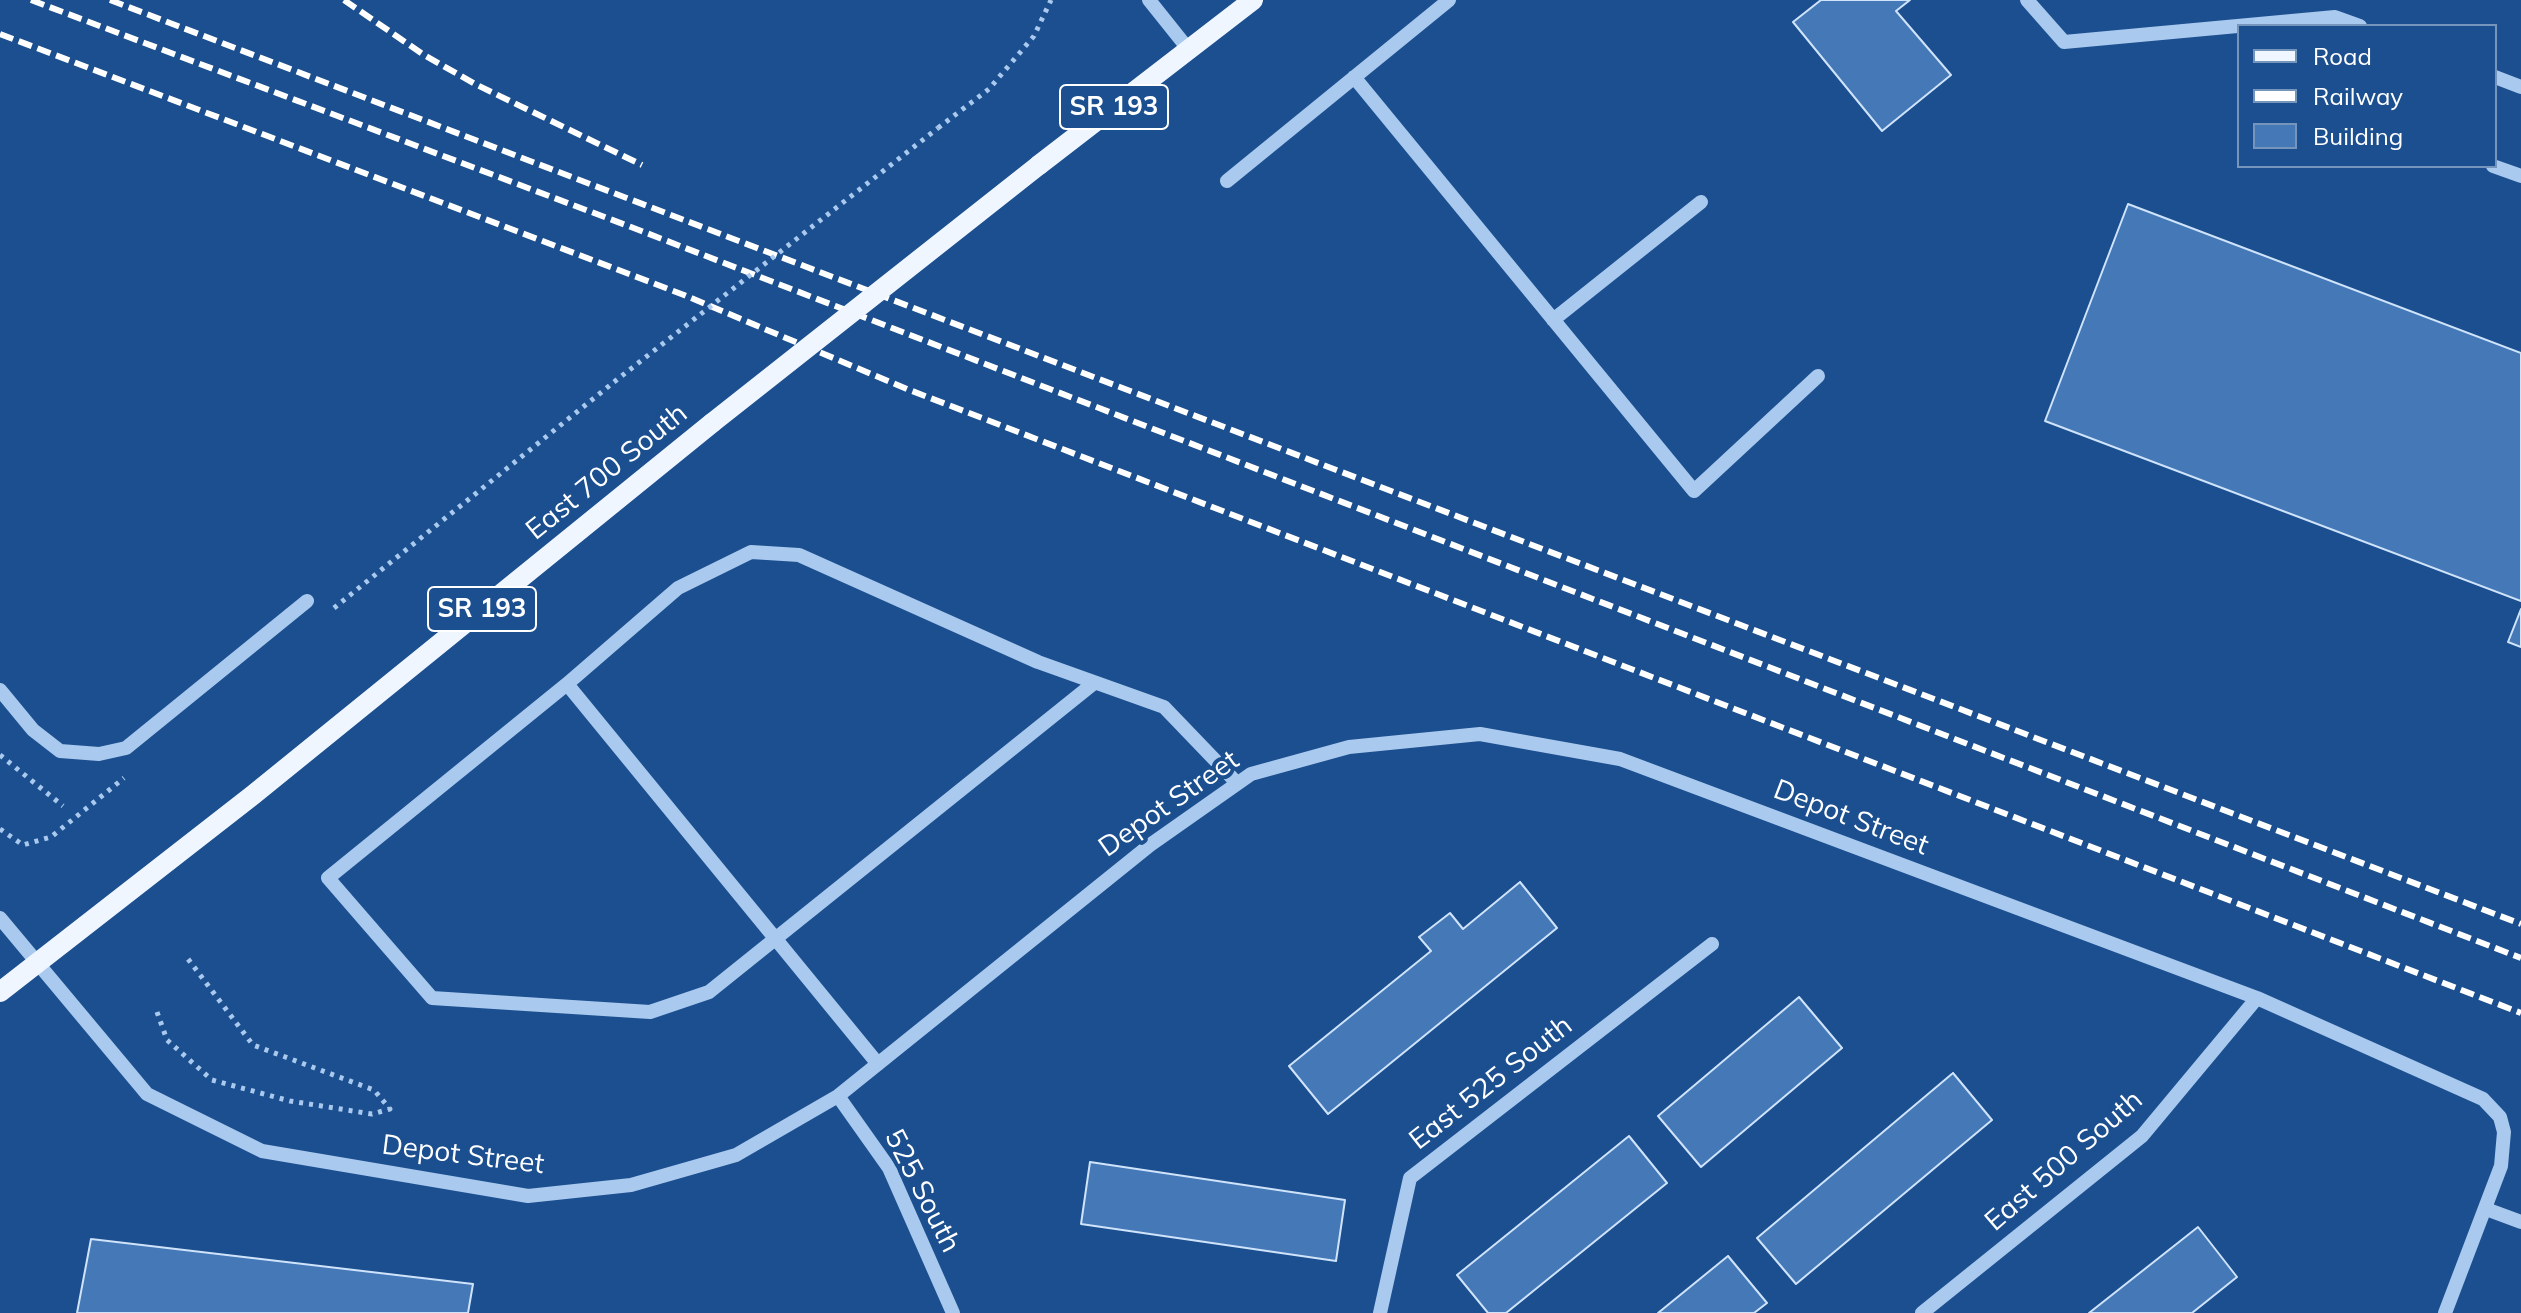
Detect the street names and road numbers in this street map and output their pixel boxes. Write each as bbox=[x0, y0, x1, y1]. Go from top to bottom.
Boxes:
road number: SR 193 bbox=[1060, 85, 1168, 129]
street label: East 700 South bbox=[520, 397, 694, 547]
road number: SR 193 bbox=[428, 587, 536, 631]
street label: Depot Street bbox=[1092, 743, 1246, 865]
street label: Depot Street bbox=[1769, 773, 1933, 863]
street label: East 525 South bbox=[1403, 1009, 1579, 1157]
street label: East 500 South bbox=[1978, 1084, 2150, 1238]
street label: 525 South bbox=[877, 1124, 967, 1258]
street label: Depot Street bbox=[380, 1128, 546, 1182]

